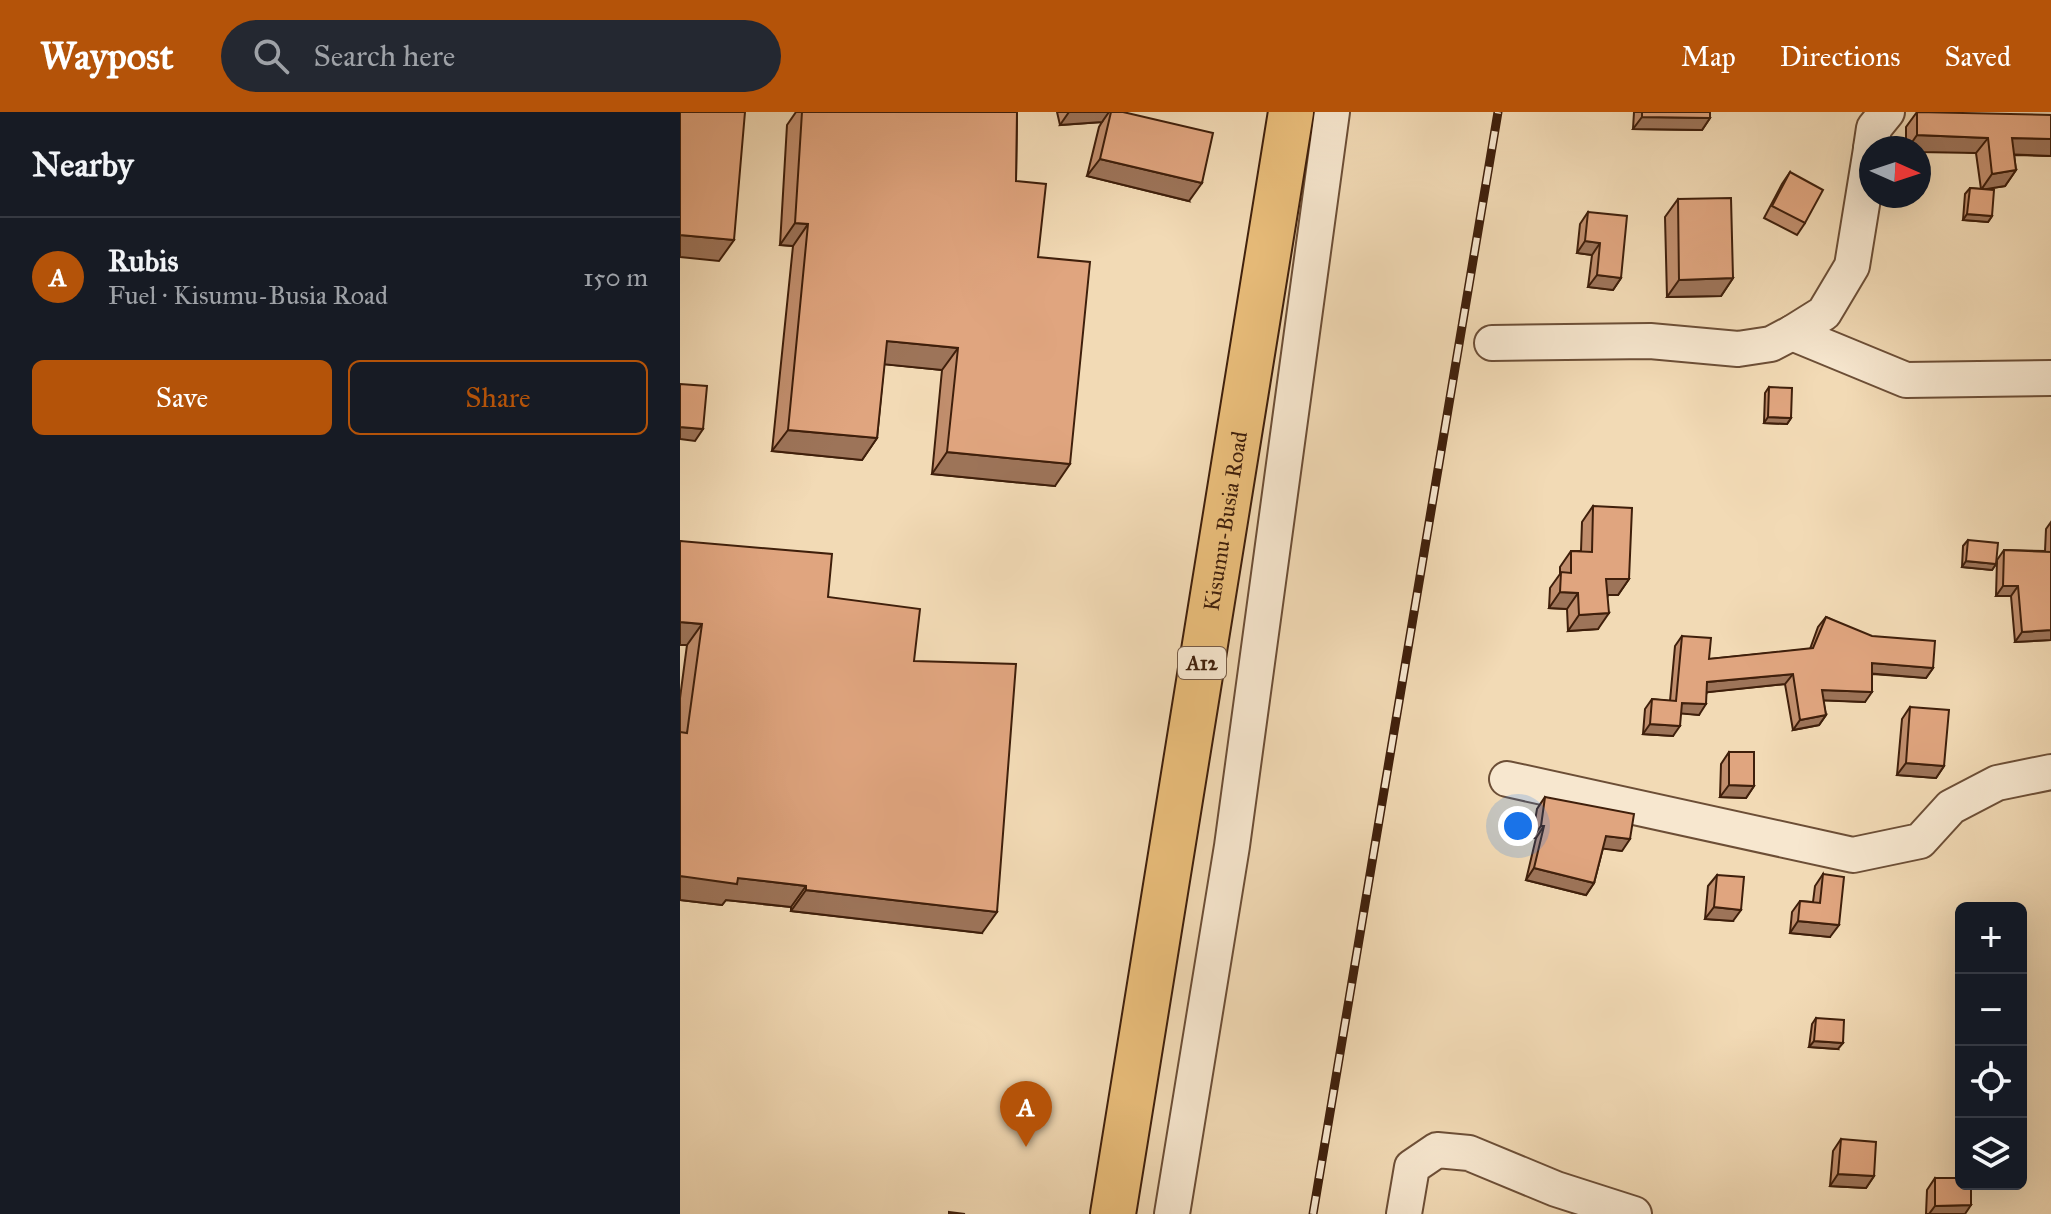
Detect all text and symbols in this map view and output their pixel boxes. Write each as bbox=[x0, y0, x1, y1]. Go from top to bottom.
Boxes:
search box bbox=[221, 20, 781, 92]
text: Waypost bbox=[40, 33, 173, 79]
icon: search bbox=[249, 34, 293, 78]
text: Search here bbox=[313, 38, 455, 74]
text: Map bbox=[1681, 39, 1736, 74]
text: Directions bbox=[1780, 39, 1901, 74]
text: Saved bbox=[1945, 39, 2011, 74]
north arrow bbox=[1859, 136, 1931, 208]
text: Nearby bbox=[32, 144, 134, 185]
text: Rubis bbox=[108, 243, 179, 279]
text: A bbox=[49, 261, 67, 293]
text: 150 m bbox=[583, 261, 648, 293]
text: Fuel · Kisumu-Busia Road bbox=[108, 279, 388, 311]
button: Save bbox=[32, 360, 332, 435]
button: Share bbox=[348, 360, 648, 435]
street label: Kisumu-Busia Road bbox=[1197, 429, 1253, 613]
road number: A12 bbox=[1178, 647, 1226, 679]
your location bbox=[1498, 806, 1538, 846]
map controls bbox=[1955, 902, 2027, 1190]
button: + bbox=[1955, 902, 2027, 974]
button: − bbox=[1955, 974, 2027, 1046]
button: locate bbox=[1955, 1046, 2027, 1118]
pin: A bbox=[1000, 1081, 1052, 1147]
button: layers bbox=[1955, 1118, 2027, 1190]

